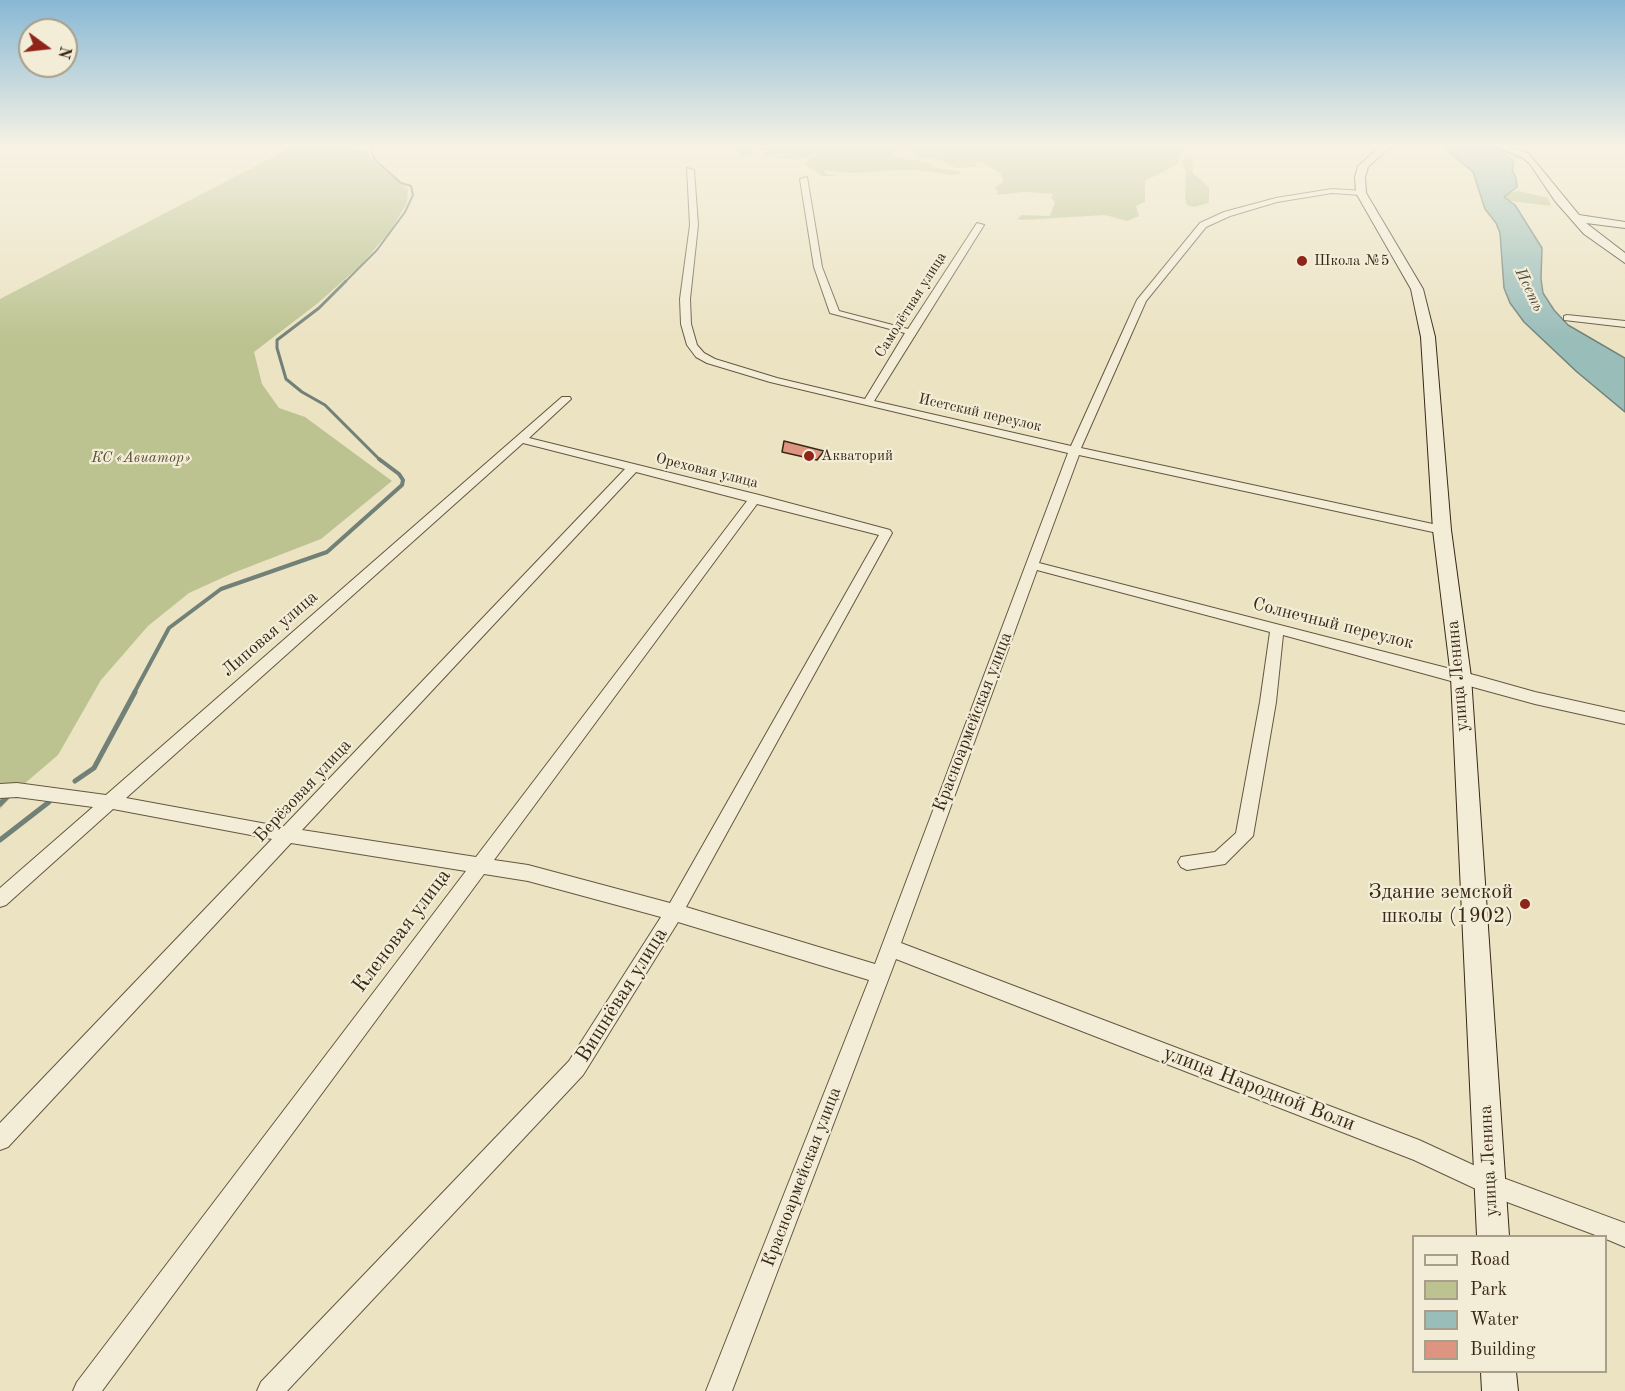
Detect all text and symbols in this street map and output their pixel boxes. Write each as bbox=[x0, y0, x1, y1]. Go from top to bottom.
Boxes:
north arrow bbox=[18, 18, 78, 78]
text: N bbox=[54, 44, 73, 60]
street label: Самолётная улица bbox=[871, 249, 951, 361]
place label: Школа №5 bbox=[1314, 252, 1389, 270]
marker: Школа №5 bbox=[1295, 254, 1309, 268]
water label: Исеть bbox=[1510, 265, 1548, 315]
street label: Исетский переулок bbox=[917, 390, 1043, 436]
place label: Акваторий bbox=[821, 447, 893, 465]
park label: КС «Авиатор» bbox=[91, 449, 191, 467]
marker: Акваторий bbox=[802, 449, 816, 463]
street label: Ореховая улица bbox=[654, 450, 760, 492]
street label: Липовая улица bbox=[217, 586, 323, 682]
street label: Солнечный переулок bbox=[1250, 594, 1416, 654]
street label: улица Ленина bbox=[1442, 619, 1474, 733]
street label: Красноармейская улица bbox=[929, 629, 1017, 815]
street label: Берёзовая улица bbox=[250, 735, 356, 847]
street label: Кленовая улица bbox=[347, 864, 457, 998]
place label: Здание земской школы (1902) bbox=[1369, 879, 1513, 929]
marker: Здание земской школы (1902) bbox=[1518, 897, 1532, 911]
street label: Вишнёвая улица bbox=[571, 923, 673, 1067]
street label: улица Народной Воли bbox=[1160, 1041, 1358, 1137]
street label: Красноармейская улица bbox=[758, 1084, 846, 1270]
street label: улица Ленина bbox=[1475, 1105, 1503, 1217]
legend bbox=[1412, 1235, 1607, 1373]
text: Road bbox=[1470, 1251, 1510, 1269]
text: Park bbox=[1470, 1281, 1507, 1299]
text: Water bbox=[1470, 1311, 1519, 1329]
text: Building bbox=[1470, 1341, 1535, 1359]

